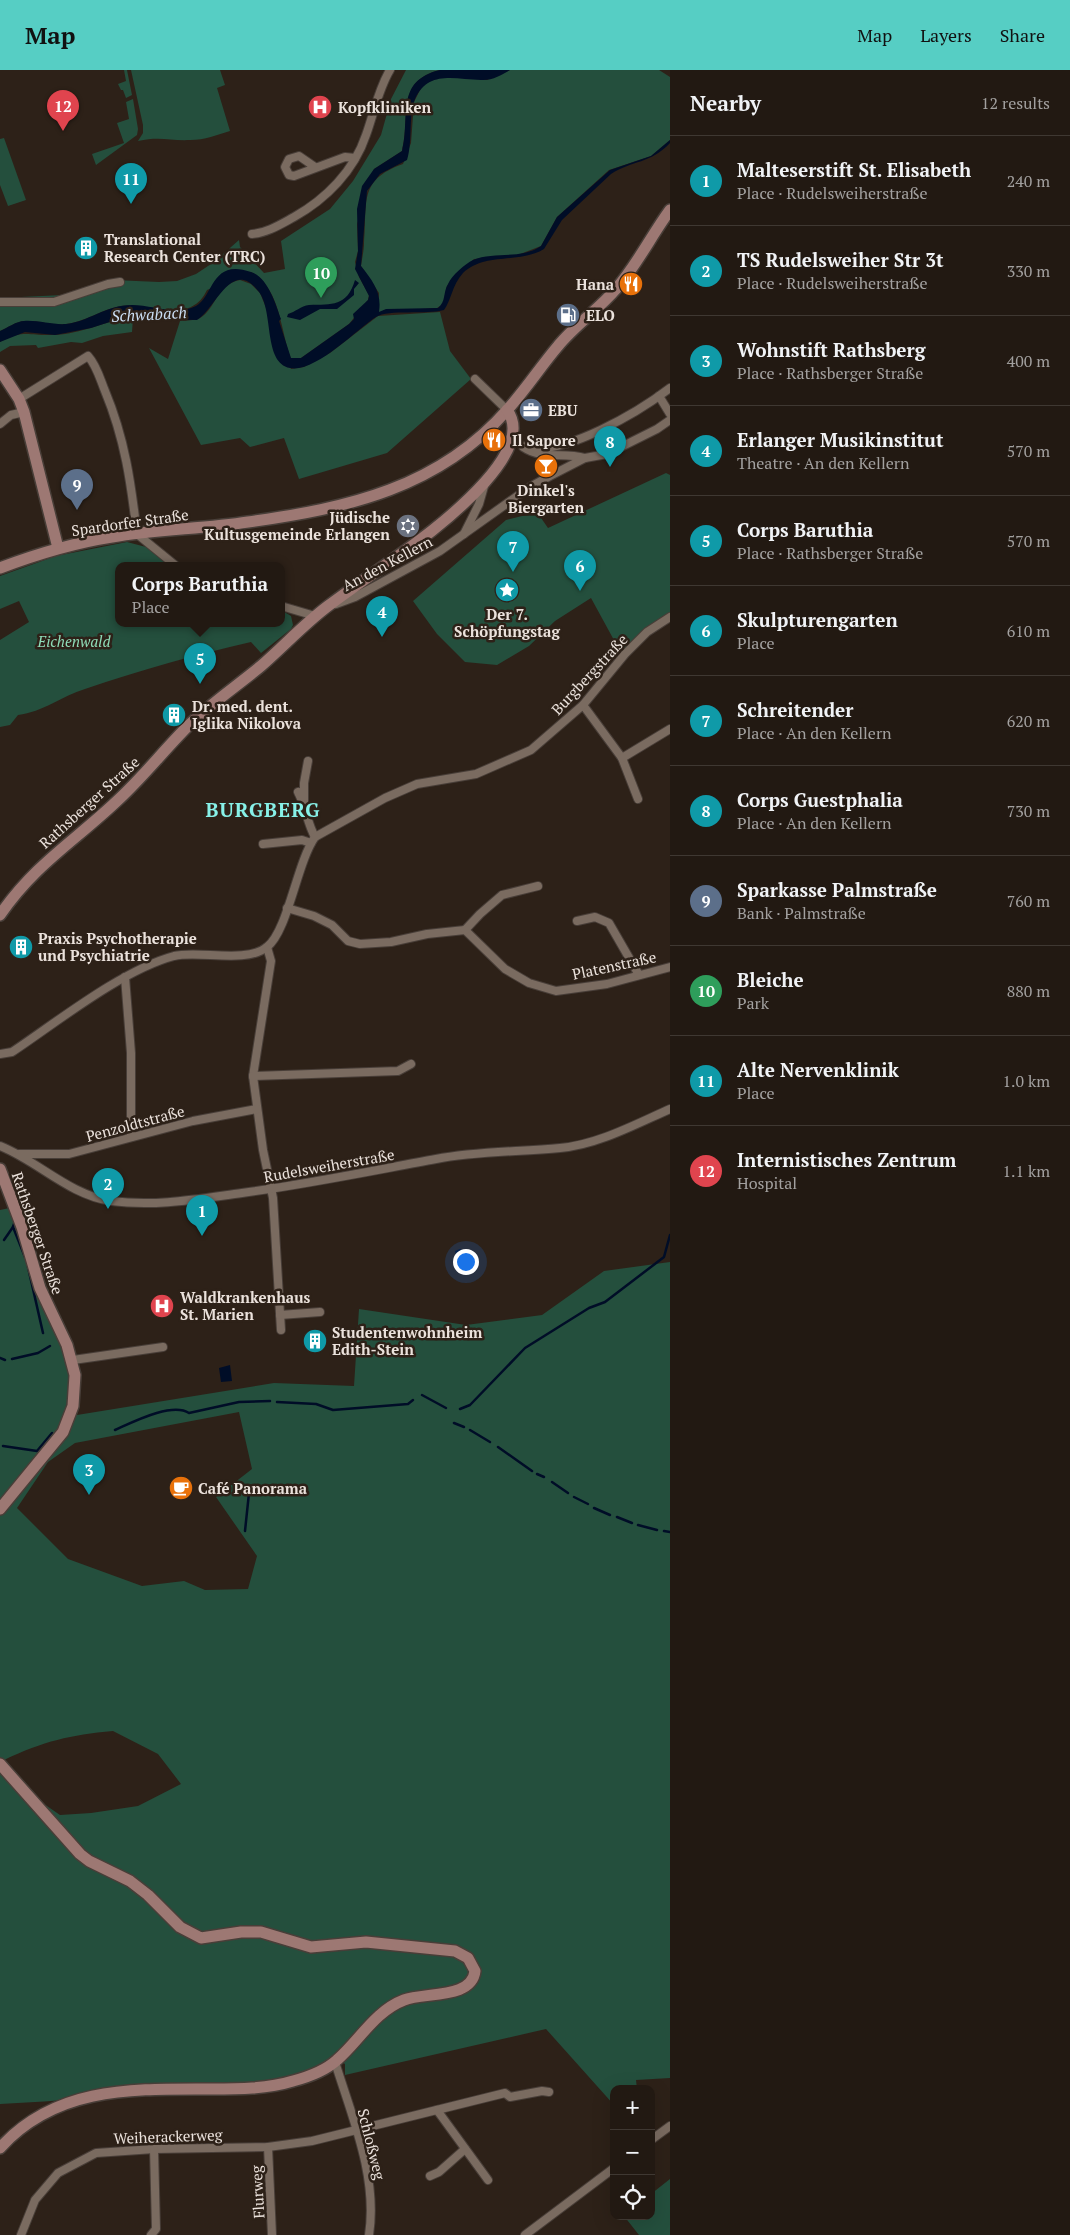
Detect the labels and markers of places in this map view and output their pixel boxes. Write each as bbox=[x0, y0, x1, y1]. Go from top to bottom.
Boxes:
pin: 12 bbox=[47, 90, 79, 131]
hospital icon: Kopfkliniken bbox=[307, 94, 333, 120]
place label: Kopfkliniken bbox=[338, 97, 432, 117]
pin: 11 bbox=[115, 163, 147, 204]
place label: Translational Research Center (TRC) bbox=[104, 229, 265, 266]
building icon: Translational Research Center (TRC) bbox=[73, 235, 99, 261]
pin: 10 bbox=[305, 257, 337, 298]
restaurant icon: Hana bbox=[618, 271, 644, 297]
place label: Hana bbox=[576, 274, 615, 294]
fuel station icon: ELO bbox=[555, 302, 581, 328]
place label: ELO bbox=[586, 305, 615, 325]
office icon: EBU bbox=[518, 397, 544, 423]
place label: EBU bbox=[548, 400, 578, 420]
pin: 8 bbox=[594, 426, 626, 467]
restaurant icon: Il Sapore bbox=[481, 427, 507, 453]
place label: Il Sapore bbox=[512, 430, 576, 450]
bar icon: Dinkel's Biergarten bbox=[533, 453, 559, 479]
pin: 9 bbox=[61, 469, 93, 510]
place label: Dinkel's Biergarten bbox=[508, 480, 584, 517]
place label: Jüdische Kultusgemeinde Erlangen bbox=[204, 507, 390, 544]
synagogue icon: Jüdische Kultusgemeinde Erlangen bbox=[395, 513, 421, 539]
pin: 7 bbox=[497, 531, 529, 572]
pin: 6 bbox=[564, 550, 596, 591]
place icon: Der 7. Schöpfungstag bbox=[494, 577, 520, 603]
pin: 4 bbox=[366, 596, 398, 637]
place label: Der 7. Schöpfungstag bbox=[454, 604, 560, 641]
pin: 5 bbox=[184, 643, 216, 684]
place label: Dr. med. dent. Iglika Nikolova bbox=[192, 696, 302, 733]
building icon: Dr. med. dent. Iglika Nikolova bbox=[161, 702, 187, 728]
place label: Praxis Psychotherapie und Psychiatrie bbox=[38, 928, 197, 965]
building icon: Praxis Psychotherapie und Psychiatrie bbox=[8, 934, 34, 960]
pin: 2 bbox=[92, 1168, 124, 1209]
pin: 1 bbox=[186, 1195, 218, 1236]
place label: Waldkrankenhaus St. Marien bbox=[180, 1287, 311, 1324]
hospital icon: Waldkrankenhaus St. Marien bbox=[149, 1293, 175, 1319]
place label: Studentenwohnheim Edith-Stein bbox=[332, 1322, 482, 1359]
building icon: Studentenwohnheim Edith-Stein bbox=[302, 1328, 328, 1354]
pin: 3 bbox=[73, 1454, 105, 1495]
cafe icon: Café Panorama bbox=[168, 1475, 194, 1501]
place label: Café Panorama bbox=[198, 1478, 308, 1498]

